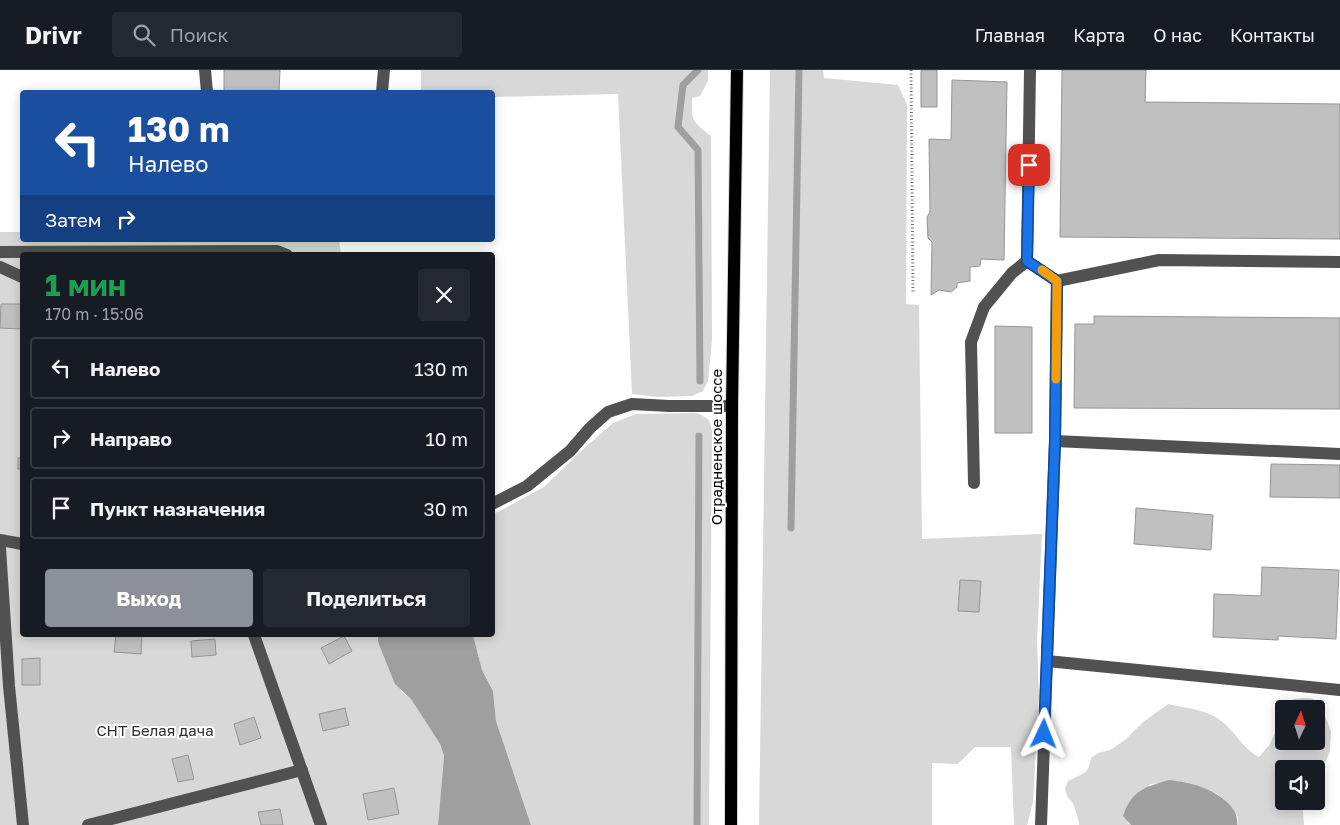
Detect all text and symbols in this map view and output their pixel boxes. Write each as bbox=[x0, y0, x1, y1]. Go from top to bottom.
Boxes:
search box bbox=[112, 12, 462, 57]
text: Drivr bbox=[25, 20, 82, 49]
icon: search bbox=[130, 21, 158, 49]
text: Поиск bbox=[170, 23, 228, 46]
text: Главная bbox=[975, 24, 1045, 46]
text: Карта bbox=[1073, 24, 1125, 46]
text: О нас bbox=[1153, 24, 1202, 46]
text: Контакты bbox=[1230, 24, 1315, 46]
text: 130 m bbox=[128, 108, 230, 150]
icon: left bbox=[45, 110, 110, 175]
pin bbox=[1008, 144, 1050, 186]
text: Налево bbox=[128, 150, 208, 177]
icon: arrive bbox=[1015, 151, 1043, 179]
icon: right bbox=[112, 205, 140, 233]
text: Затем bbox=[45, 208, 102, 231]
text: 1 мин bbox=[45, 267, 126, 303]
button: close bbox=[418, 269, 470, 321]
text: 170 m · 15:06 bbox=[45, 304, 144, 324]
icon: left bbox=[47, 354, 75, 382]
text: Налево bbox=[90, 357, 160, 380]
text: 130 m bbox=[414, 357, 468, 380]
street label: Отрадненское шоссе bbox=[707, 369, 725, 525]
icon: right bbox=[47, 424, 75, 452]
text: Направо bbox=[90, 427, 172, 450]
text: 10 m bbox=[425, 427, 468, 450]
icon: arrive bbox=[47, 494, 75, 522]
text: Пункт назначения bbox=[90, 497, 265, 520]
text: 30 m bbox=[424, 497, 468, 520]
button: Выход bbox=[45, 569, 253, 627]
button: Поделиться bbox=[263, 569, 470, 627]
north arrow bbox=[1275, 700, 1325, 750]
map controls bbox=[1275, 700, 1325, 810]
position arrow bbox=[1017, 707, 1069, 759]
park label: СНТ Белая дача bbox=[96, 721, 214, 739]
button: sound bbox=[1275, 760, 1325, 810]

